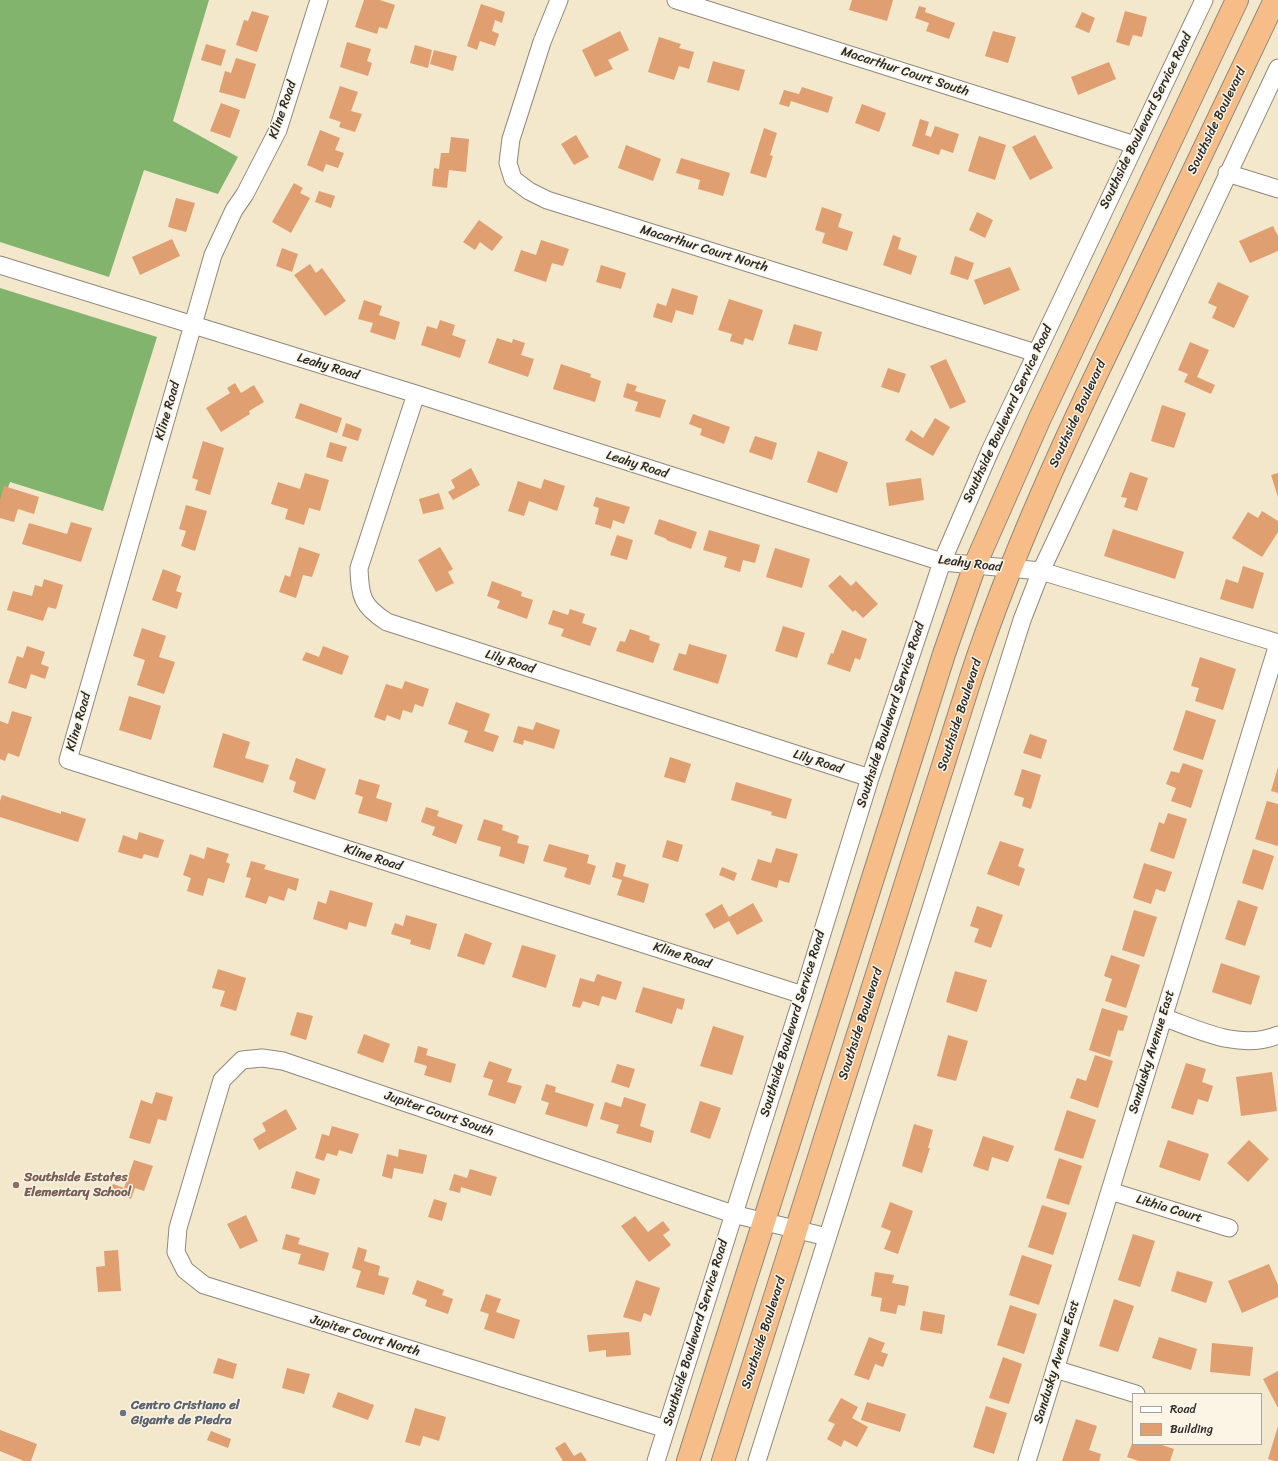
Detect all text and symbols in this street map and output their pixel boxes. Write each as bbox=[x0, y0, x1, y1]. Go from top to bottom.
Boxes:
street label: Southside Boulevard Service Road bbox=[1097, 31, 1195, 211]
street label: Macarthur Court South bbox=[839, 44, 971, 100]
street label: Southside Boulevard bbox=[1184, 65, 1250, 177]
street label: Kline Road bbox=[266, 79, 300, 141]
street label: Macarthur Court North bbox=[638, 222, 770, 276]
street label: Southside Boulevard Service Road bbox=[960, 323, 1056, 505]
street label: Leahy Road bbox=[295, 350, 361, 384]
street label: Southside Boulevard bbox=[1046, 358, 1110, 470]
street label: Kline Road bbox=[152, 380, 184, 442]
street label: Leahy Road bbox=[604, 448, 670, 482]
street label: Leahy Road bbox=[937, 552, 1003, 576]
street label: Southside Boulevard Service Road bbox=[854, 620, 928, 810]
street label: Lily Road bbox=[483, 647, 537, 677]
street label: Southside Boulevard bbox=[935, 657, 985, 773]
street label: Kline Road bbox=[63, 691, 95, 753]
street label: Lily Road bbox=[791, 747, 845, 777]
street label: Kline Road bbox=[342, 841, 404, 875]
street label: Southside Boulevard Service Road bbox=[757, 929, 829, 1119]
street label: Kline Road bbox=[651, 939, 713, 973]
street label: Southside Boulevard bbox=[836, 966, 886, 1082]
street label: Sandusky Avenue East bbox=[1126, 988, 1178, 1116]
street label: Jupiter Court South bbox=[382, 1088, 496, 1140]
place label: Southside Estates Elementary School bbox=[24, 1170, 131, 1201]
marker: Southside Estates Elementary School bbox=[11, 1180, 21, 1190]
street label: Lithia Court bbox=[1134, 1192, 1204, 1226]
street label: Southside Boulevard Service Road bbox=[660, 1238, 732, 1428]
street label: Southside Boulevard bbox=[739, 1275, 789, 1391]
street label: Sandusky Avenue East bbox=[1031, 1298, 1083, 1426]
street label: Jupiter Court North bbox=[308, 1312, 422, 1360]
legend bbox=[1132, 1393, 1262, 1445]
place label: Centro Cristiano el Gigante de Piedra bbox=[131, 1398, 240, 1429]
text: Road bbox=[1170, 1398, 1196, 1420]
marker: Centro Cristiano el Gigante de Piedra bbox=[118, 1408, 128, 1418]
text: Building bbox=[1170, 1418, 1213, 1440]

